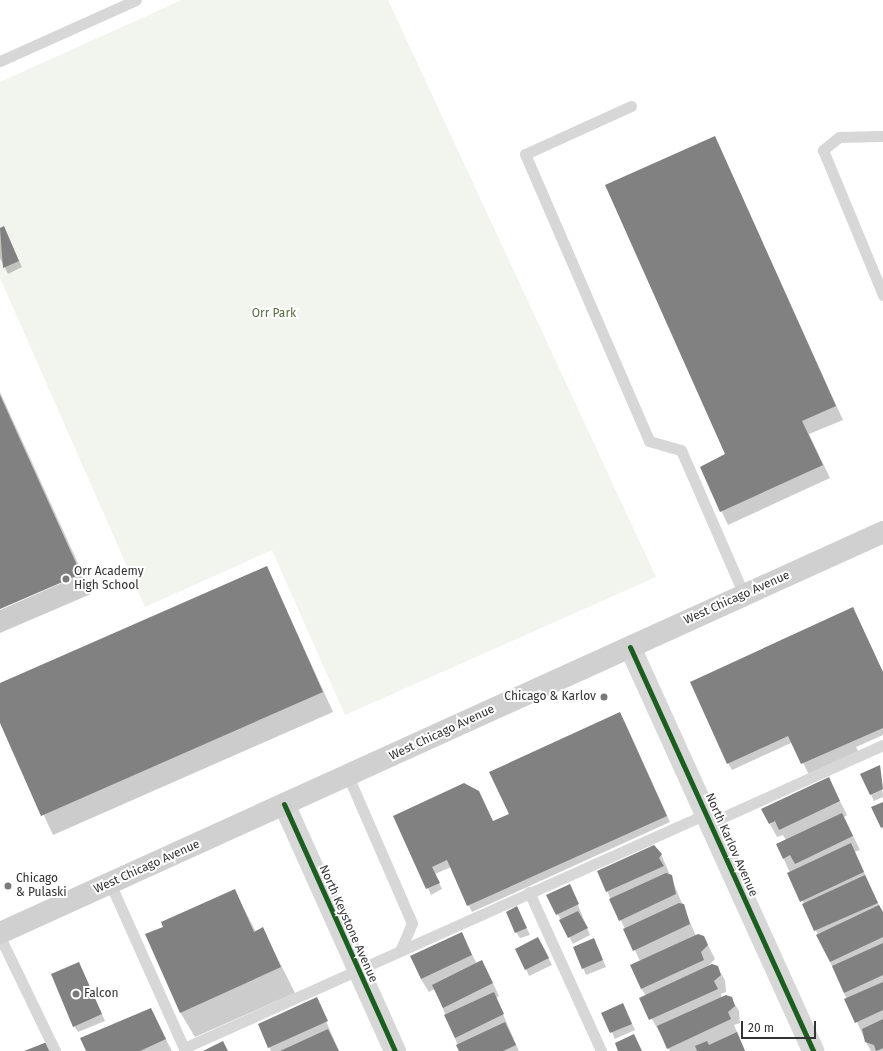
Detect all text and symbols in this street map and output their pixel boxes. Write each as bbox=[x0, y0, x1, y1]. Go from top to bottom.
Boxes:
park label: Orr Park bbox=[252, 307, 296, 321]
place label: Orr Academy High School bbox=[74, 565, 144, 593]
street label: West Chicago Avenue bbox=[682, 568, 792, 628]
marker: Orr Academy High School bbox=[61, 574, 71, 584]
place label: Chicago & Karlov bbox=[504, 690, 596, 704]
marker: Chicago & Karlov bbox=[599, 692, 609, 702]
street label: West Chicago Avenue bbox=[387, 702, 497, 764]
street label: North Karlov Avenue bbox=[702, 791, 760, 899]
street label: West Chicago Avenue bbox=[92, 837, 202, 897]
street label: North Keystone Avenue bbox=[316, 863, 380, 985]
place label: Chicago & Pulaski bbox=[16, 872, 67, 900]
marker: Chicago & Pulaski bbox=[3, 881, 13, 891]
place label: Falcon bbox=[84, 987, 119, 1001]
marker: Falcon bbox=[71, 989, 81, 999]
scale bar bbox=[743, 1013, 818, 1039]
text: 20 m bbox=[748, 1021, 774, 1035]

